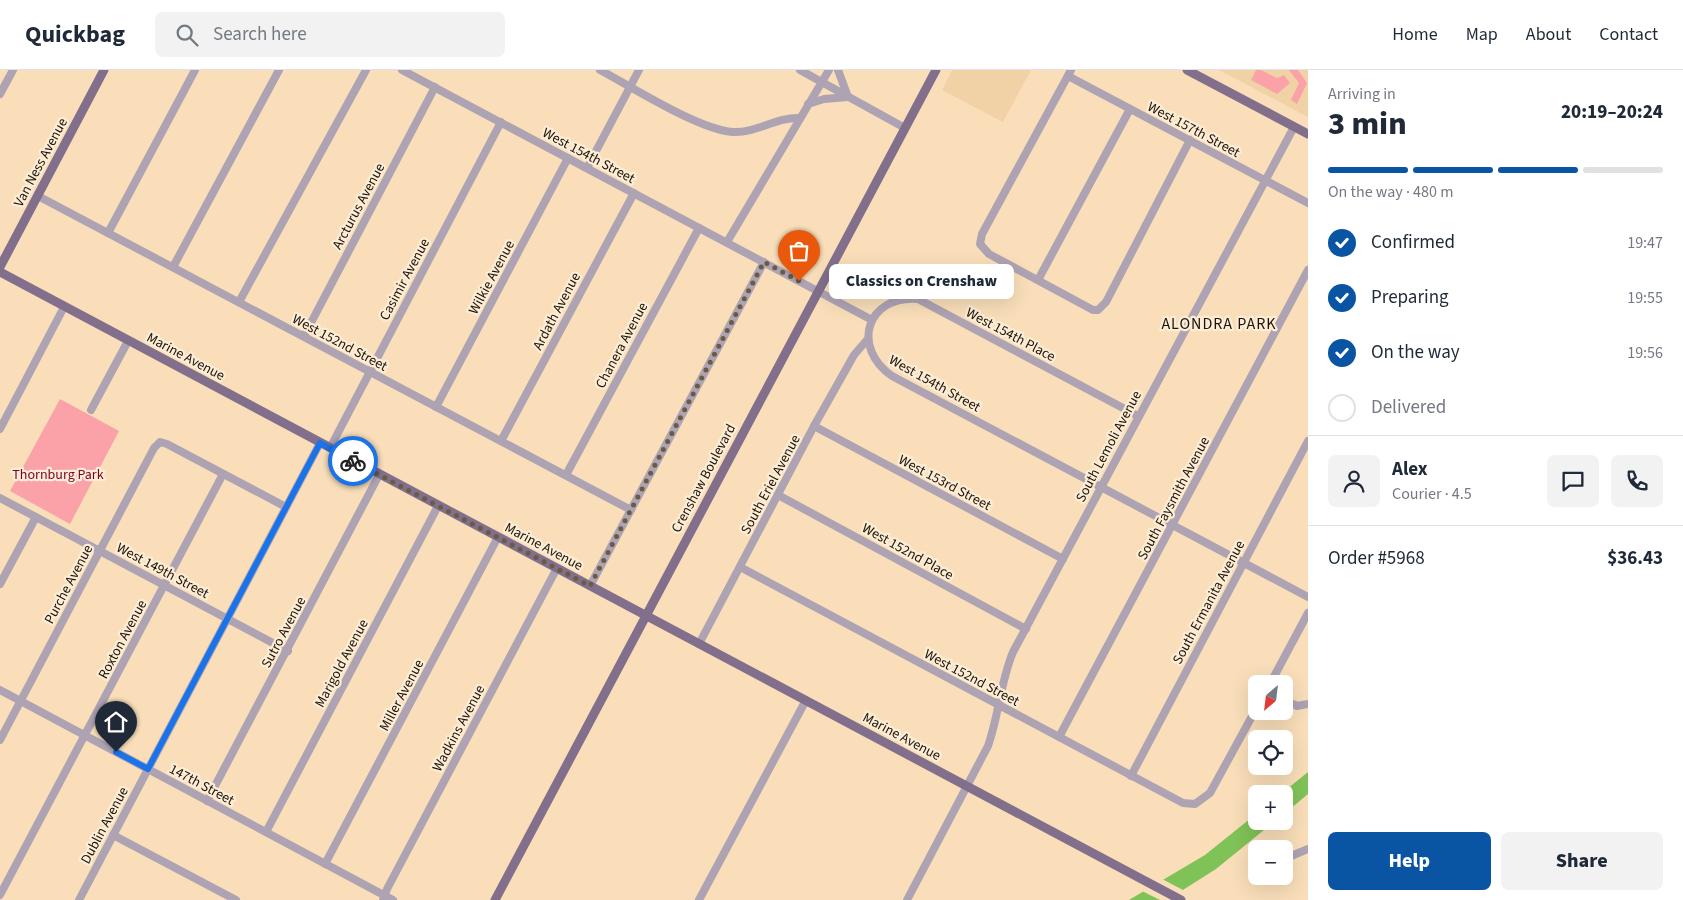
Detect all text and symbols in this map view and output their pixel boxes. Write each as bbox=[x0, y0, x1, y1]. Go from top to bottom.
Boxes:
search box bbox=[155, 12, 505, 57]
text: Quickbag bbox=[25, 17, 125, 52]
icon: search bbox=[173, 21, 201, 49]
text: Search here bbox=[213, 21, 307, 48]
text: Home bbox=[1392, 22, 1438, 47]
text: Map bbox=[1466, 22, 1498, 47]
text: About bbox=[1526, 22, 1571, 47]
text: Contact bbox=[1599, 22, 1658, 47]
text: Arriving in bbox=[1328, 83, 1396, 105]
street label: West 157th Street bbox=[1144, 97, 1244, 163]
text: 20:19–20:24 bbox=[1561, 99, 1663, 126]
text: 3 min bbox=[1328, 101, 1407, 147]
street label: Van Ness Avenue bbox=[9, 114, 73, 210]
street label: West 154th Street bbox=[539, 123, 639, 189]
street label: Arcturus Avenue bbox=[328, 160, 390, 253]
text: On the way · 480 m bbox=[1328, 181, 1453, 203]
icon: check bbox=[1328, 229, 1356, 257]
text: Confirmed bbox=[1371, 229, 1455, 256]
pin bbox=[778, 230, 820, 281]
text: 19:47 bbox=[1627, 232, 1663, 254]
street label: Casimir Avenue bbox=[375, 235, 435, 324]
street label: Wilkie Avenue bbox=[464, 237, 520, 318]
icon: bag bbox=[785, 237, 813, 265]
callout: Classics on Crenshaw bbox=[829, 264, 1014, 298]
street label: Ardath Avenue bbox=[528, 269, 586, 354]
text: Classics on Crenshaw bbox=[846, 270, 997, 292]
icon: check bbox=[1328, 284, 1356, 312]
text: Preparing bbox=[1371, 284, 1449, 311]
text: 19:55 bbox=[1627, 287, 1663, 309]
street label: Chanera Avenue bbox=[591, 299, 653, 392]
street label: West 154th Place bbox=[962, 303, 1059, 367]
street label: West 152nd Street bbox=[288, 309, 391, 377]
district label: ALONDRA PARK bbox=[1161, 313, 1277, 335]
street label: Marine Avenue bbox=[143, 328, 228, 386]
icon: check bbox=[1328, 339, 1356, 367]
text: On the way bbox=[1371, 339, 1460, 366]
text: 19:56 bbox=[1627, 342, 1663, 364]
street label: West 154th Street bbox=[885, 350, 984, 418]
street label: South Lemoli Avenue bbox=[1071, 387, 1147, 506]
text: Delivered bbox=[1371, 394, 1446, 421]
street label: Crenshaw Boulevard bbox=[667, 421, 741, 536]
street label: South Eriel Avenue bbox=[736, 431, 806, 538]
street label: South Faysmith Avenue bbox=[1133, 433, 1215, 564]
courier bbox=[328, 436, 378, 486]
icon: bike bbox=[339, 447, 367, 475]
street label: West 153rd Street bbox=[895, 450, 995, 516]
button: person bbox=[1328, 455, 1380, 507]
button: chat bbox=[1547, 455, 1599, 507]
button: phone bbox=[1611, 455, 1663, 507]
text: Alex bbox=[1392, 456, 1428, 483]
park label: Thornburg Park bbox=[12, 465, 104, 485]
text: Courier · 4.5 bbox=[1392, 483, 1472, 505]
street label: Marine Avenue bbox=[501, 518, 586, 576]
street label: West 152nd Place bbox=[858, 518, 957, 585]
street label: South Ermanita Avenue bbox=[1168, 537, 1250, 668]
street label: West 149th Street bbox=[113, 538, 213, 604]
street label: Purche Avenue bbox=[40, 541, 98, 628]
text: Order #5968 bbox=[1328, 545, 1425, 572]
text: $36.43 bbox=[1607, 545, 1663, 572]
street label: Sutro Avenue bbox=[257, 593, 311, 672]
street label: Roxton Avenue bbox=[94, 596, 152, 682]
street label: Marigold Avenue bbox=[310, 616, 374, 711]
street label: West 152nd Street bbox=[920, 644, 1023, 712]
street label: Miller Avenue bbox=[375, 656, 429, 735]
north arrow bbox=[1248, 675, 1292, 720]
map controls bbox=[1248, 675, 1293, 885]
street label: Wadkins Avenue bbox=[428, 682, 490, 775]
pin bbox=[95, 701, 137, 752]
icon: home bbox=[102, 708, 130, 736]
street label: Marine Avenue bbox=[859, 708, 944, 766]
button: locate bbox=[1248, 730, 1293, 775]
street label: 147th Street bbox=[165, 759, 238, 811]
street label: Dublin Avenue bbox=[76, 783, 134, 868]
button: + bbox=[1248, 785, 1293, 830]
button: Help bbox=[1328, 832, 1491, 890]
button: Share bbox=[1501, 832, 1663, 890]
button: − bbox=[1248, 840, 1293, 885]

